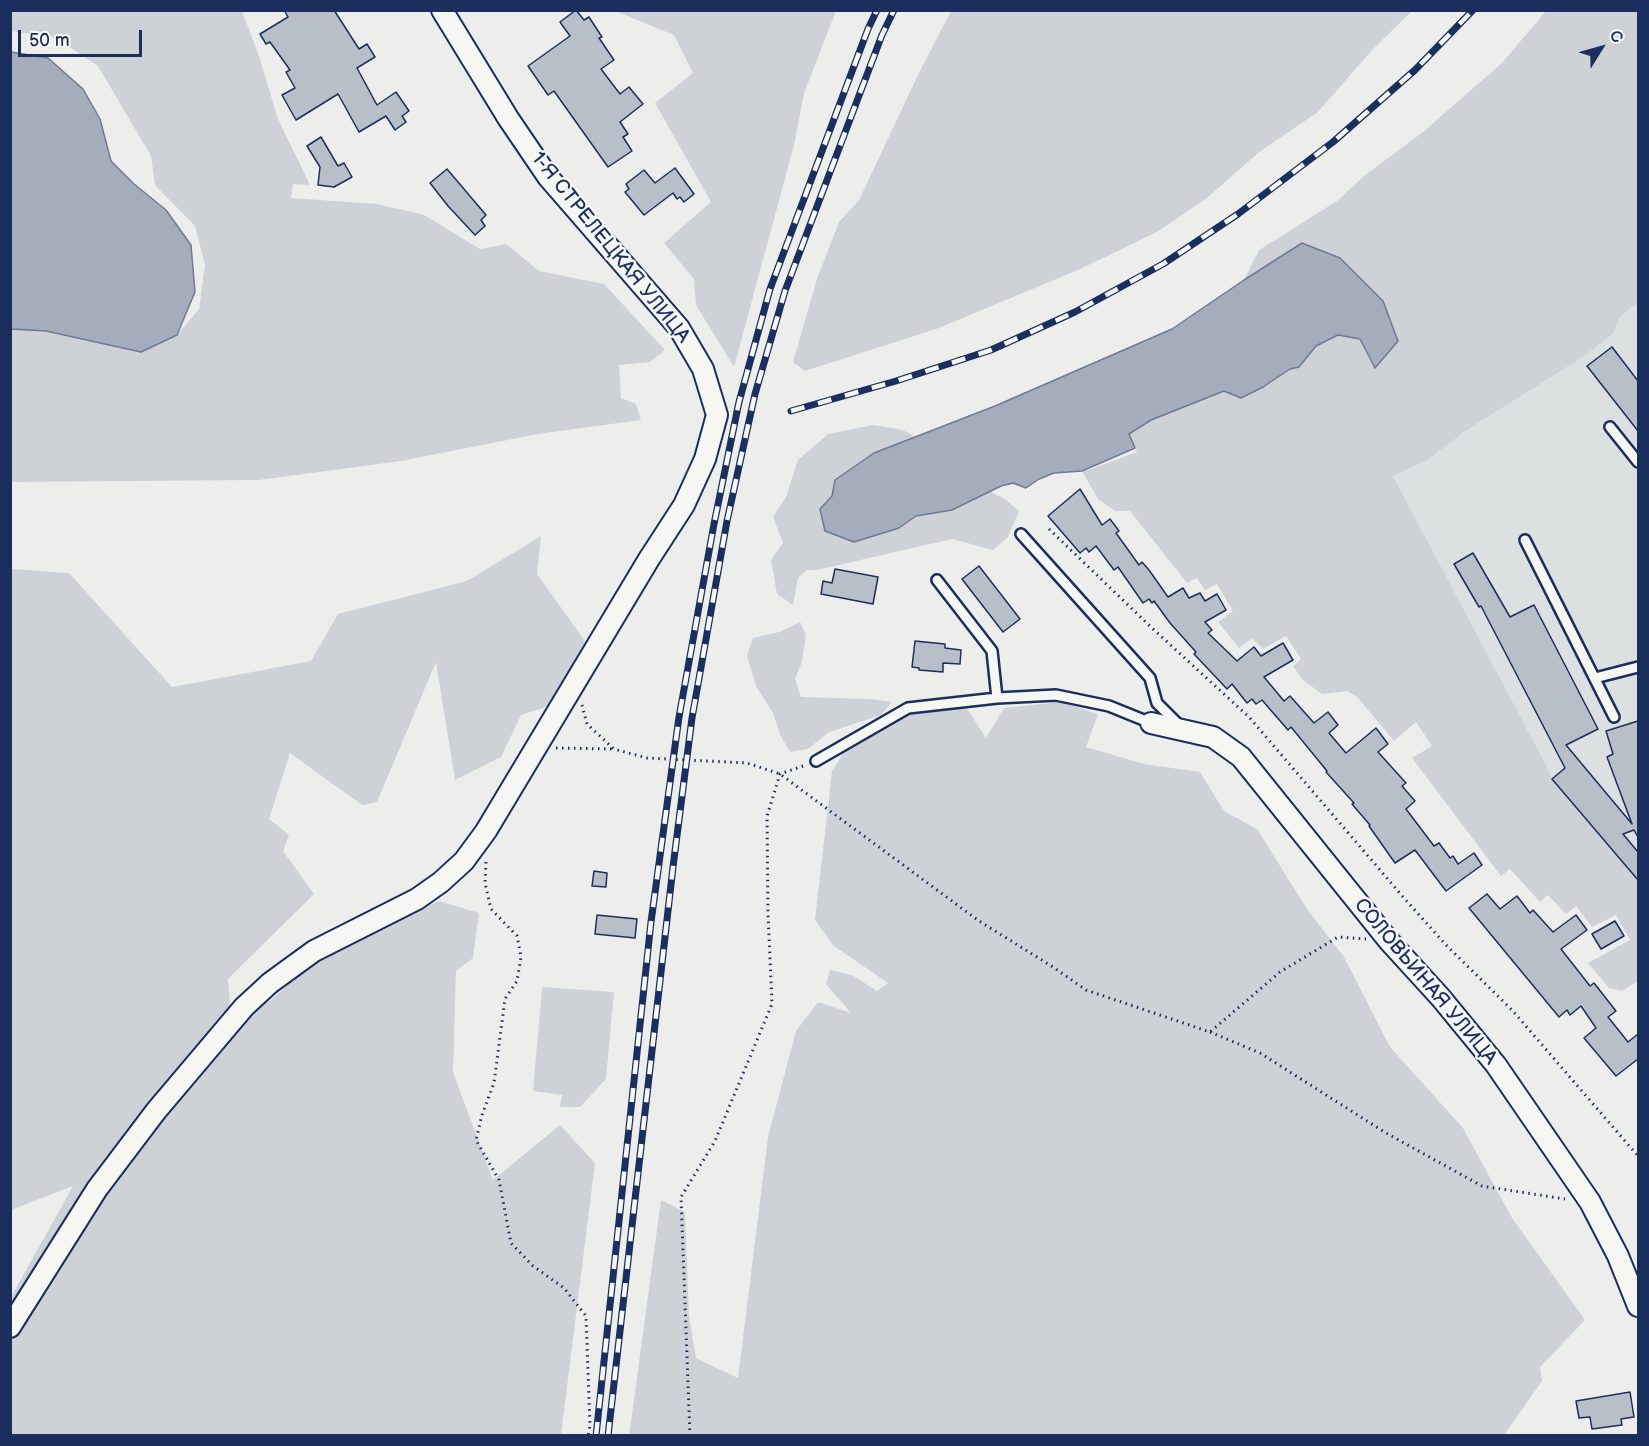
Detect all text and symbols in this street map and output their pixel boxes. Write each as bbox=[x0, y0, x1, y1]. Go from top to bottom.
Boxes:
scale bar bbox=[21, 18, 146, 56]
north arrow bbox=[1571, 18, 1631, 78]
text: С bbox=[1605, 27, 1627, 47]
text: 50 m bbox=[29, 30, 70, 51]
street label: 1-Я СТРЕЛЕЦКАЯ УЛИЦА bbox=[526, 148, 694, 348]
street label: СОЛОВЬИНАЯ УЛИЦА bbox=[1348, 894, 1502, 1070]

